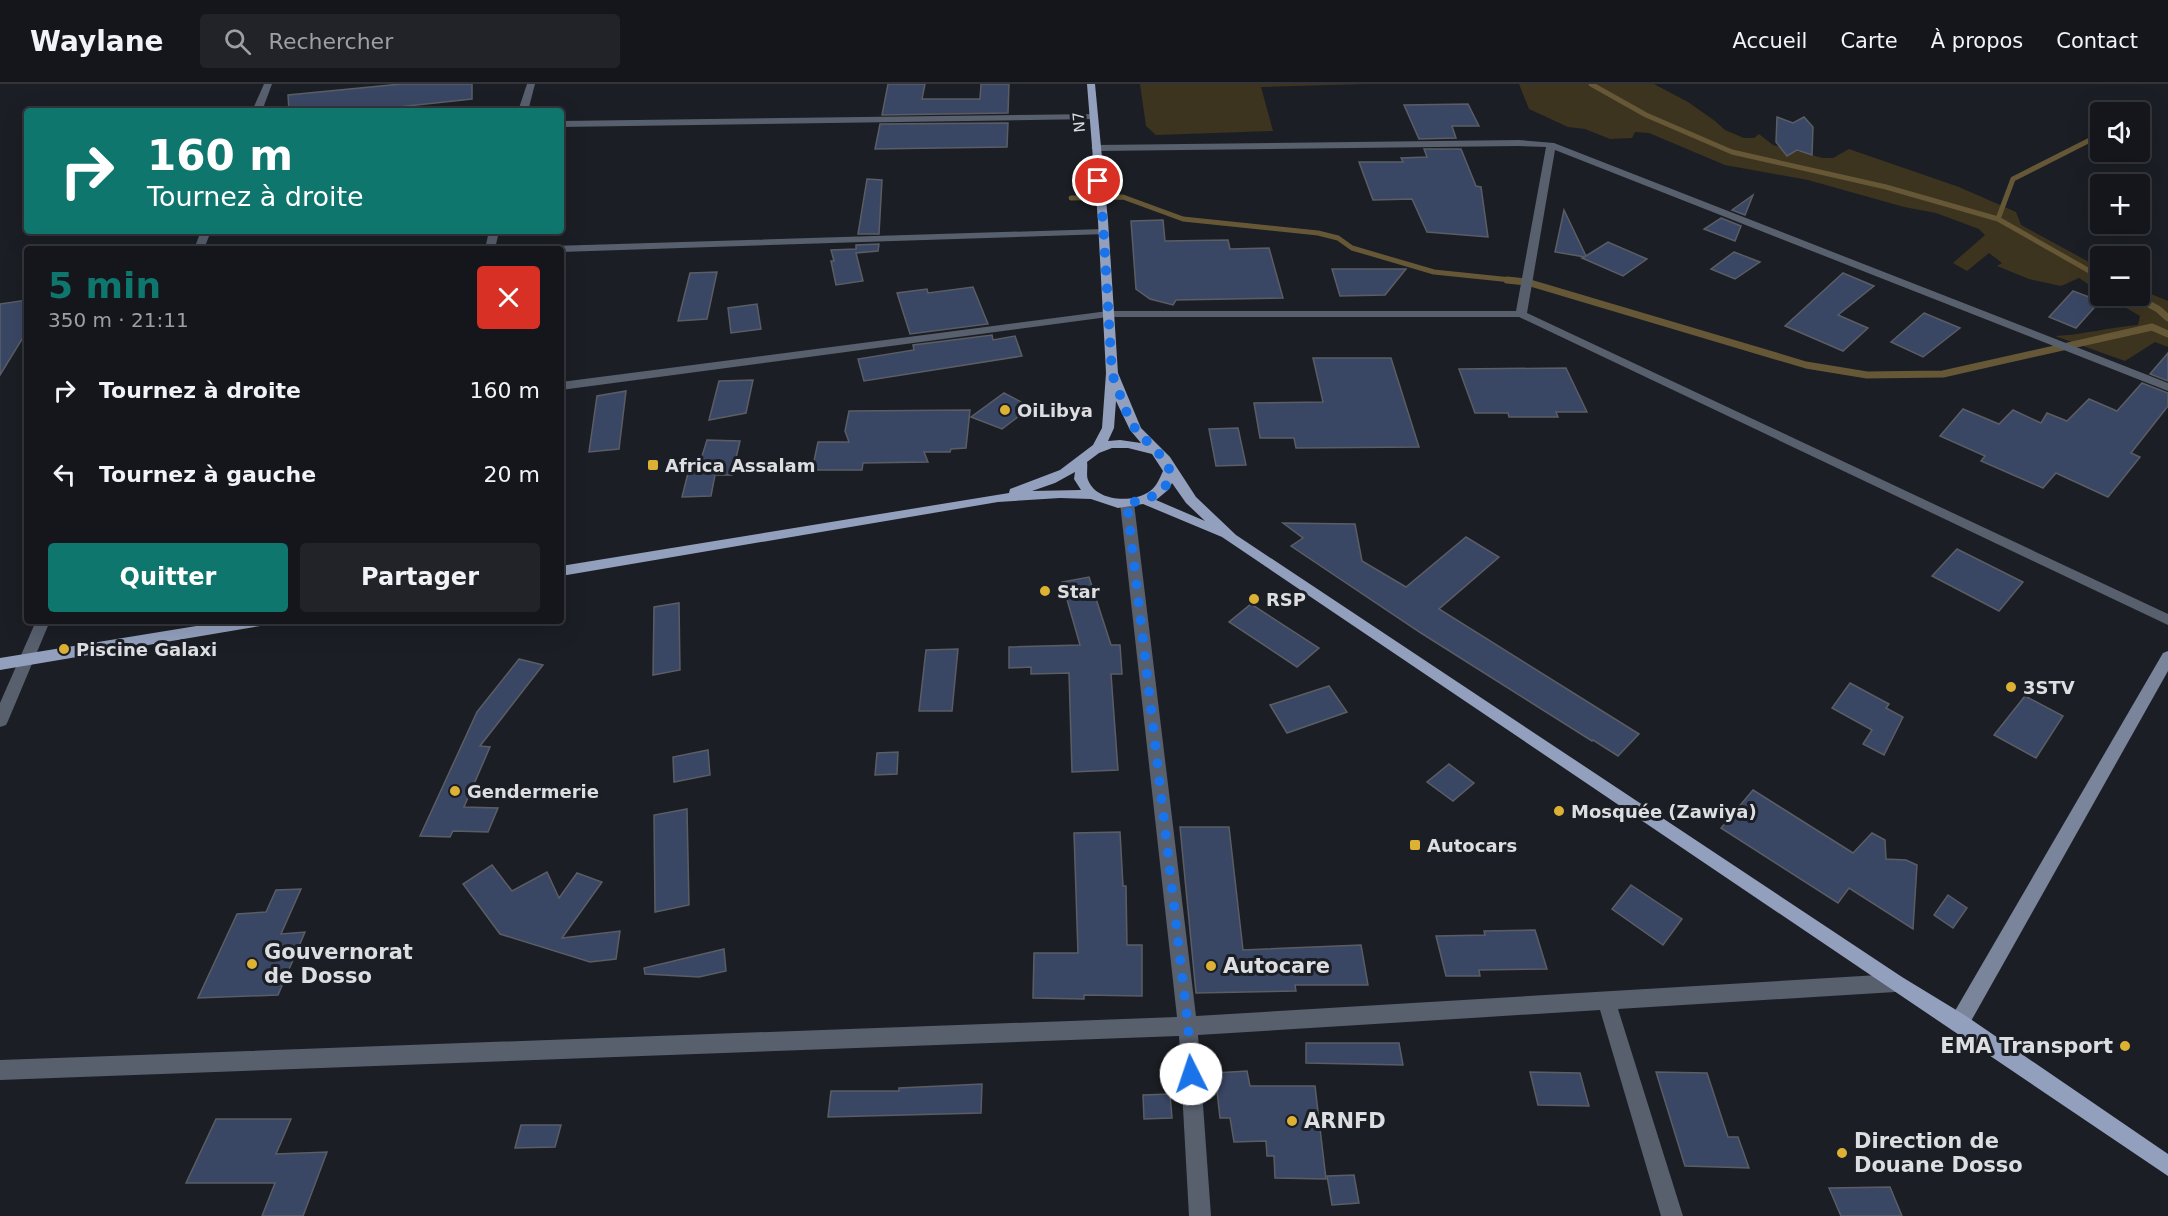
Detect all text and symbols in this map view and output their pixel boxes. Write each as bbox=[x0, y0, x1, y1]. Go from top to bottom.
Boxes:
search box bbox=[200, 14, 620, 68]
text: Waylane bbox=[30, 25, 164, 58]
icon: search bbox=[221, 25, 254, 58]
text: Rechercher bbox=[269, 29, 393, 54]
text: Accueil bbox=[1732, 29, 1807, 53]
text: Carte bbox=[1840, 29, 1898, 53]
text: À propos bbox=[1931, 29, 2023, 53]
text: Contact bbox=[2056, 29, 2138, 53]
map controls bbox=[2090, 102, 2150, 306]
button: sound bbox=[2090, 102, 2150, 162]
street label: N7 bbox=[1069, 111, 1089, 133]
text: 160 m bbox=[147, 131, 293, 180]
icon: right bbox=[48, 132, 126, 210]
pin bbox=[1072, 155, 1123, 206]
icon: arrive bbox=[1081, 164, 1114, 197]
button: + bbox=[2090, 174, 2150, 234]
text: Tournez à droite bbox=[147, 181, 364, 212]
button: − bbox=[2090, 246, 2150, 306]
text: 5 min bbox=[48, 265, 161, 306]
button: close bbox=[477, 266, 540, 329]
text: 350 m · 21:11 bbox=[48, 308, 189, 332]
icon: right bbox=[48, 374, 81, 407]
text: Tournez à droite bbox=[99, 378, 301, 403]
text: 160 m bbox=[470, 378, 540, 403]
place label: OiLibya bbox=[1017, 400, 1093, 421]
marker: OiLibya bbox=[998, 403, 1012, 417]
place label: Africa Assalam bbox=[665, 455, 815, 476]
icon: left bbox=[48, 458, 81, 491]
marker: Africa Assalam bbox=[646, 458, 660, 472]
text: Tournez à gauche bbox=[99, 462, 316, 487]
text: 20 m bbox=[484, 462, 540, 487]
button: Quitter bbox=[48, 543, 288, 612]
button: Partager bbox=[300, 543, 540, 612]
place label: Star bbox=[1057, 581, 1100, 602]
marker: Star bbox=[1038, 584, 1052, 598]
place label: RSP bbox=[1266, 589, 1306, 610]
marker: RSP bbox=[1247, 592, 1261, 606]
place label: Piscine Galaxi bbox=[76, 639, 217, 660]
marker: Piscine Galaxi bbox=[57, 642, 71, 656]
place label: 3STV bbox=[2023, 677, 2075, 698]
marker: 3STV bbox=[2004, 680, 2018, 694]
place label: Gendermerie bbox=[467, 781, 599, 802]
marker: Gendermerie bbox=[448, 784, 462, 798]
place label: Mosquée (Zawiya) bbox=[1571, 801, 1757, 822]
marker: Mosquée (Zawiya) bbox=[1552, 804, 1566, 818]
place label: Autocars bbox=[1427, 835, 1517, 856]
marker: Autocars bbox=[1408, 838, 1422, 852]
place label: Gouvernorat de Dosso bbox=[264, 940, 413, 988]
place label: Autocare bbox=[1223, 954, 1330, 978]
marker: Gouvernorat de Dosso bbox=[245, 957, 259, 971]
marker: Autocare bbox=[1204, 959, 1218, 973]
place label: EMA Transport bbox=[1940, 1034, 2113, 1058]
marker: EMA Transport bbox=[2118, 1039, 2132, 1053]
position arrow bbox=[1159, 1042, 1223, 1106]
place label: ARNFD bbox=[1304, 1109, 1386, 1133]
marker: ARNFD bbox=[1285, 1114, 1299, 1128]
place label: Direction de Douane Dosso bbox=[1854, 1129, 2023, 1177]
marker: Direction de Douane Dosso bbox=[1835, 1146, 1849, 1160]

